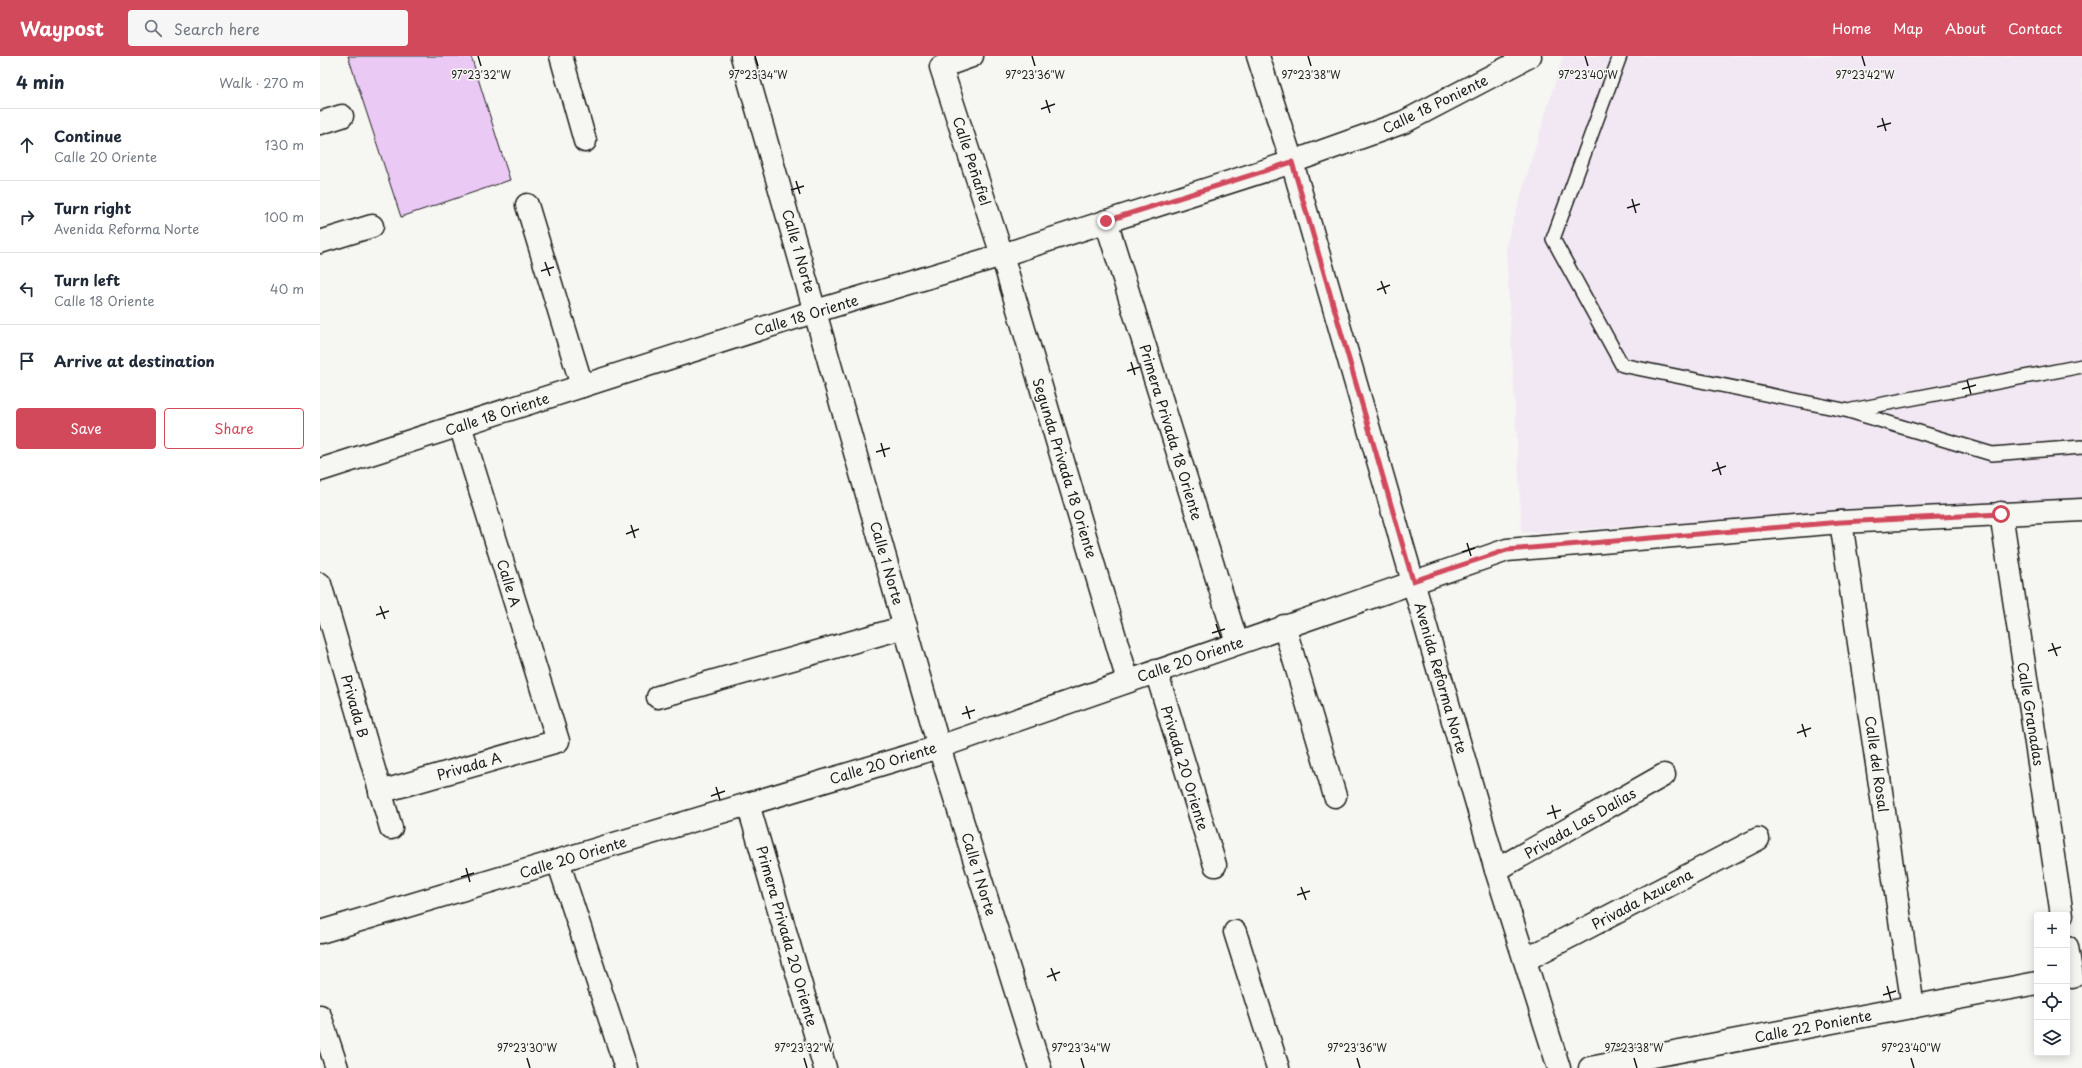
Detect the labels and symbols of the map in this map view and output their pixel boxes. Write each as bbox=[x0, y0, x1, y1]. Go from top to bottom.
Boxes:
text: 97°23'32"W bbox=[451, 67, 511, 82]
text: 97°23'34"W bbox=[728, 67, 788, 82]
text: 97°23'36"W bbox=[1005, 67, 1066, 82]
text: 97°23'38"W bbox=[1281, 67, 1341, 82]
text: 97°23'40"W bbox=[1558, 67, 1619, 82]
text: 97°23'42"W bbox=[1835, 67, 1895, 82]
street label: Calle 18 Poniente bbox=[1379, 69, 1492, 139]
street label: Calle Peñafiel bbox=[948, 114, 996, 208]
street label: Calle 1 Norte bbox=[777, 207, 821, 295]
route end bbox=[1097, 212, 1115, 230]
street label: Calle 18 Oriente bbox=[751, 289, 861, 341]
street label: Primera Privada 18 Oriente bbox=[1134, 341, 1208, 523]
street label: Segunda Privada 18 Oriente bbox=[1028, 375, 1103, 561]
street label: Calle 18 Oriente bbox=[442, 387, 552, 441]
route start bbox=[1992, 505, 2010, 523]
street label: Calle 1 Norte bbox=[865, 519, 909, 607]
street label: Calle A bbox=[492, 557, 526, 610]
street label: Avenida Reforma Norte bbox=[1409, 600, 1473, 756]
street label: Calle 20 Oriente bbox=[1134, 631, 1246, 687]
street label: Calle Granadas bbox=[2012, 661, 2050, 767]
street label: Privada B bbox=[336, 672, 374, 740]
street label: Privada 20 Oriente bbox=[1156, 703, 1214, 833]
street label: Calle del Rosal bbox=[1860, 715, 1894, 813]
street label: Calle 20 Oriente bbox=[827, 737, 939, 789]
street label: Privada A bbox=[434, 747, 504, 785]
street label: Privada Las Dalias bbox=[1520, 782, 1640, 864]
street label: Calle 1 Norte bbox=[956, 830, 1002, 918]
street label: Calle 20 Oriente bbox=[517, 831, 629, 883]
street label: Primera Privada 20 Oriente bbox=[751, 843, 823, 1029]
street label: Privada Azucena bbox=[1588, 863, 1697, 934]
street label: Calle 22 Poniente bbox=[1753, 1004, 1874, 1048]
text: 97°23'30"W bbox=[497, 1040, 558, 1055]
text: 97°23'32"W bbox=[774, 1040, 834, 1055]
text: 97°23'34"W bbox=[1051, 1040, 1111, 1055]
text: 97°23'36"W bbox=[1327, 1040, 1388, 1055]
text: 97°23'38"W bbox=[1604, 1040, 1664, 1055]
text: 97°23'40"W bbox=[1881, 1040, 1942, 1055]

